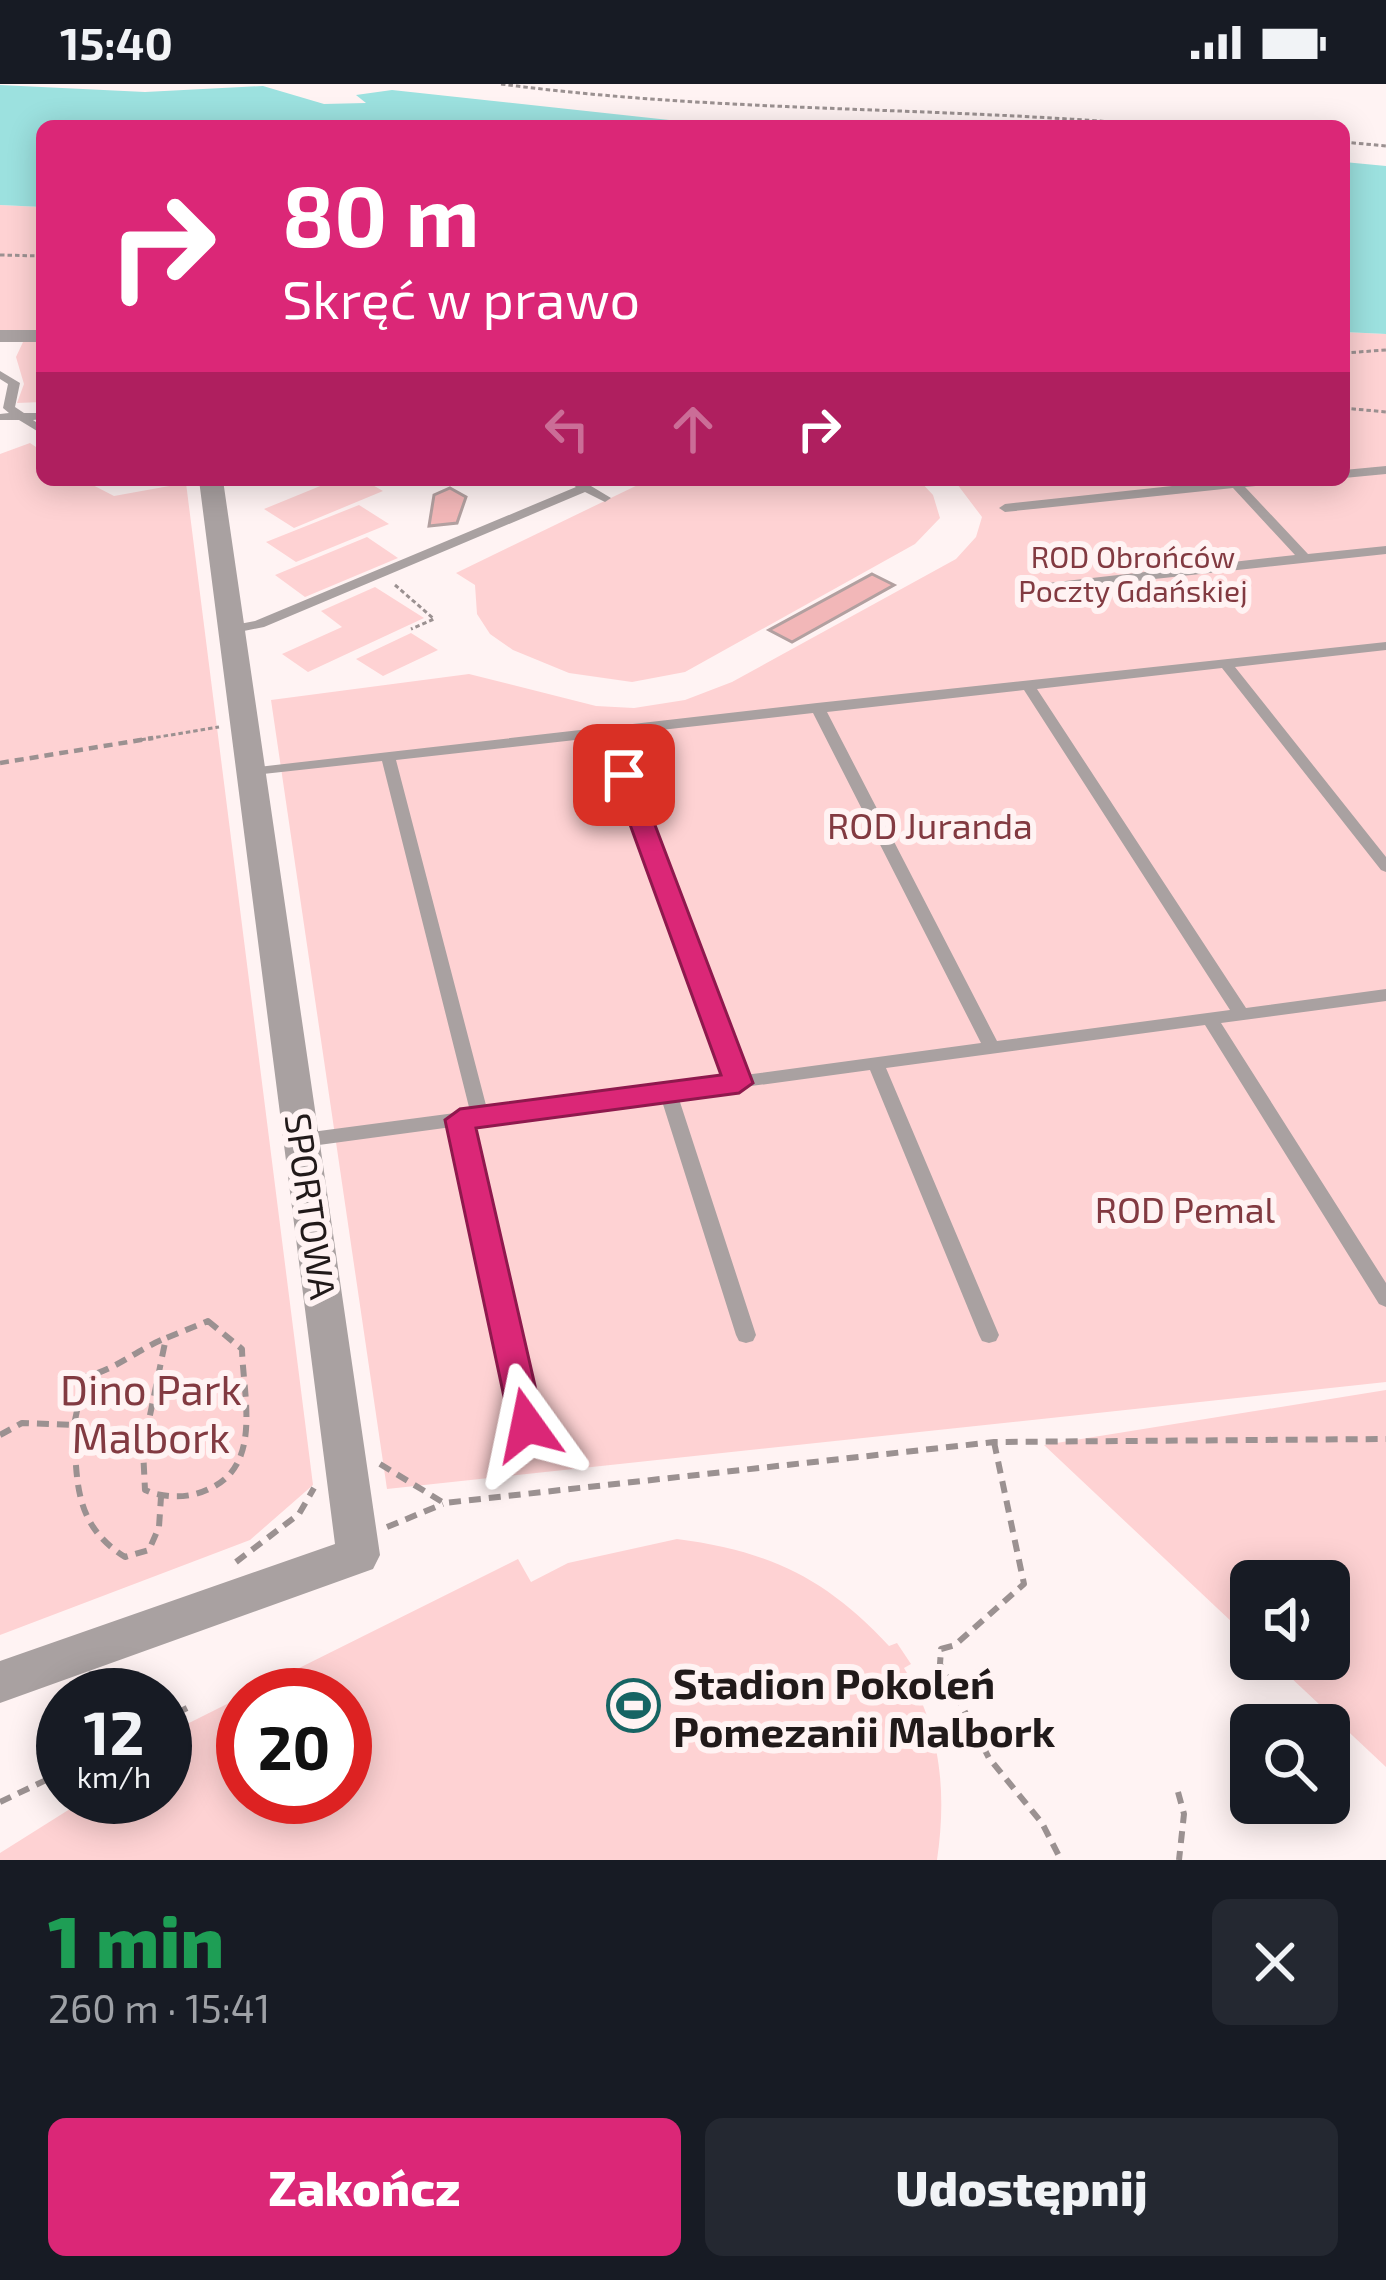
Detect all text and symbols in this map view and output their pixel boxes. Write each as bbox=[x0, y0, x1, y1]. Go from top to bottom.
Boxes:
text: 15:40 bbox=[60, 15, 173, 69]
text: 80 m bbox=[282, 163, 479, 264]
icon: right bbox=[84, 168, 240, 324]
text: Skręć w prawo bbox=[282, 265, 640, 330]
icon: left bbox=[534, 396, 600, 462]
icon: ahead bbox=[660, 396, 726, 462]
icon: right bbox=[786, 396, 852, 462]
park label: ROD Obrońców Poczty Gdańskiej bbox=[1018, 538, 1248, 608]
pin bbox=[573, 724, 675, 826]
icon: arrive bbox=[591, 742, 657, 808]
park label: ROD Juranda bbox=[827, 803, 1033, 846]
street label: SPORTOWA bbox=[278, 1110, 346, 1302]
park label: ROD Pemal bbox=[1095, 1187, 1276, 1230]
position arrow bbox=[464, 1362, 590, 1488]
park label: Dino Park Malbork bbox=[60, 1363, 242, 1461]
map controls bbox=[1230, 1560, 1350, 1824]
button: sound bbox=[1230, 1560, 1350, 1680]
place label: Stadion Pokoleń Pomezanii Malbork bbox=[673, 1657, 1056, 1755]
speed limit sign: 20 bbox=[216, 1668, 372, 1824]
sports icon: Stadion Pokoleń Pomezanii Malbork bbox=[606, 1678, 662, 1734]
text: 12 bbox=[84, 1695, 144, 1767]
button: search bbox=[1230, 1704, 1350, 1824]
text: km/h bbox=[77, 1758, 151, 1794]
text: 1 min bbox=[48, 1896, 224, 1982]
button: close bbox=[1212, 1899, 1338, 2025]
text: 260 m · 15:41 bbox=[48, 1984, 270, 2031]
button: Zakończ bbox=[48, 2118, 681, 2256]
button: Udostępnij bbox=[705, 2118, 1338, 2256]

